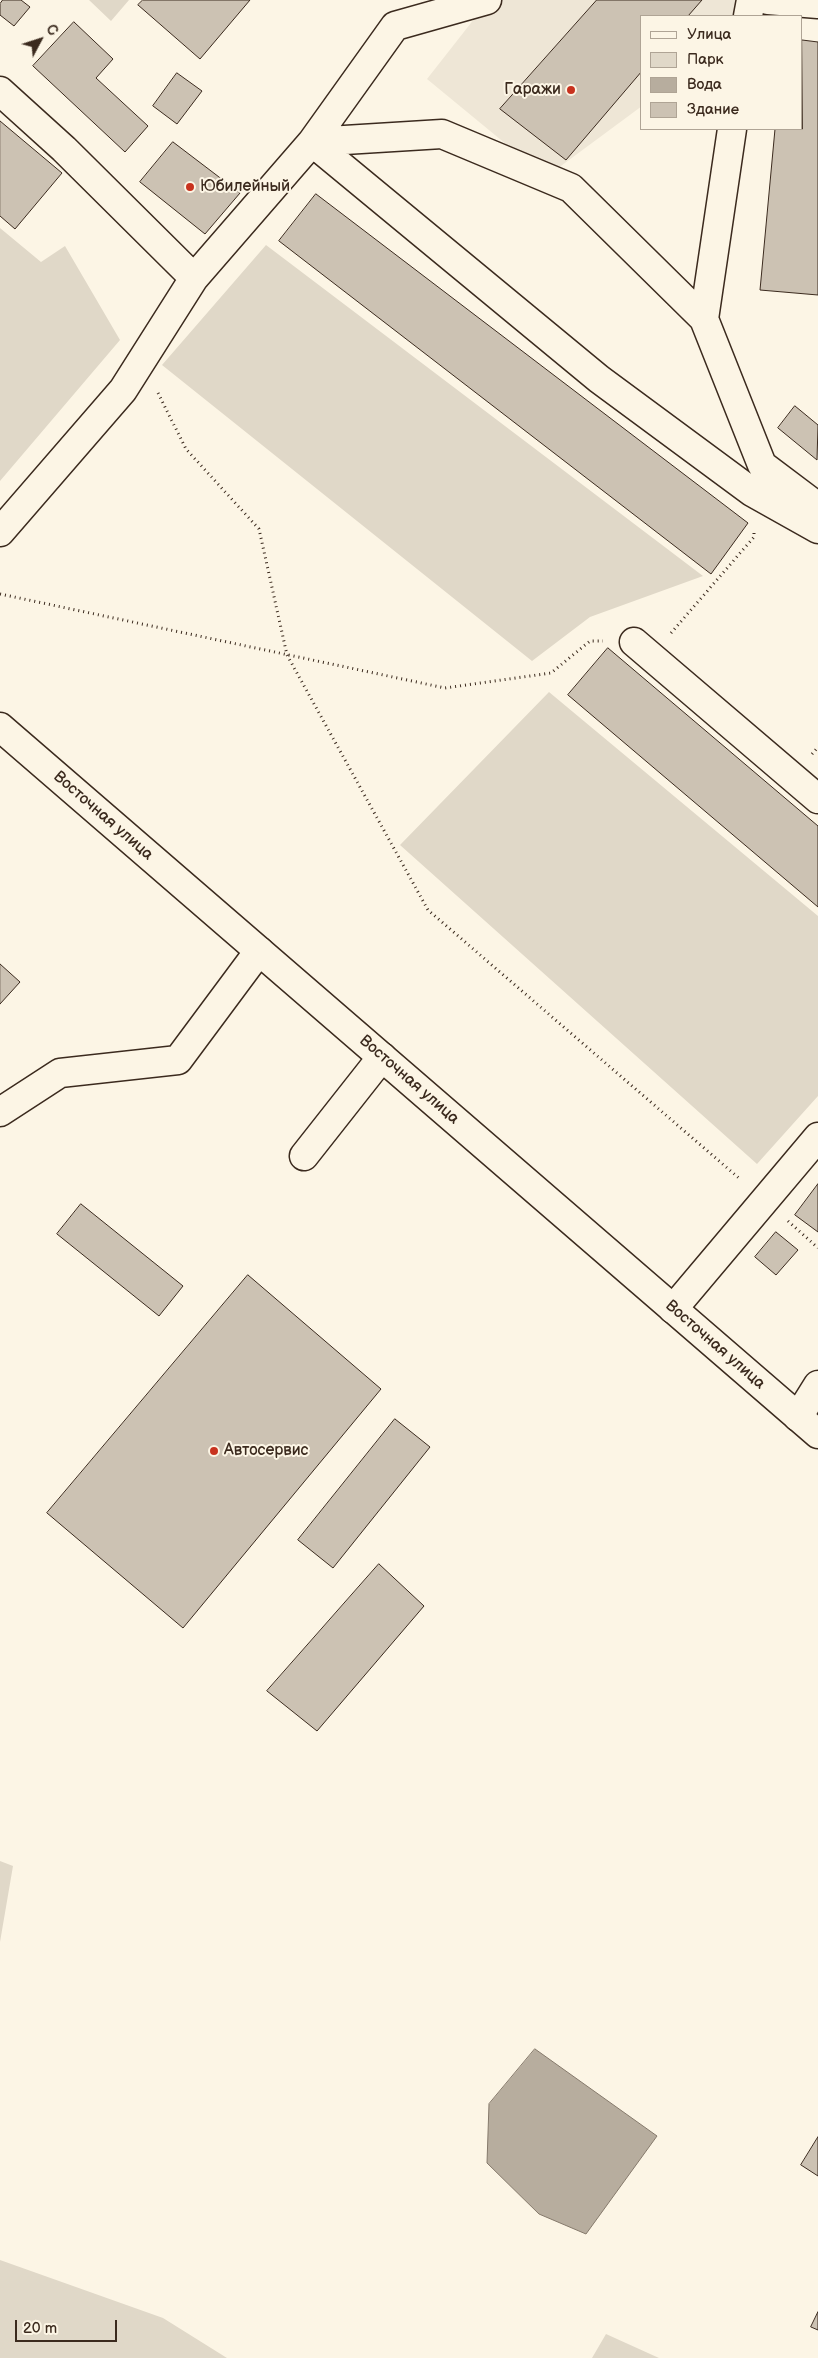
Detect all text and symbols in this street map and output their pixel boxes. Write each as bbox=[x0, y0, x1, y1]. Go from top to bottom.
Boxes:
north arrow bbox=[15, 15, 65, 65]
legend bbox=[640, 15, 803, 130]
text: С bbox=[42, 21, 62, 39]
text: Улица bbox=[687, 25, 731, 44]
text: Парк bbox=[687, 50, 724, 69]
text: Вода bbox=[687, 75, 722, 94]
place label: Гаражи bbox=[504, 80, 561, 100]
marker: Гаражи bbox=[565, 84, 577, 96]
text: Здание bbox=[687, 100, 739, 119]
place label: Юбилейный bbox=[200, 177, 290, 197]
marker: Юбилейный bbox=[184, 181, 196, 193]
street label: Восточная улица bbox=[49, 767, 157, 865]
street label: Восточная улица bbox=[355, 1031, 463, 1129]
street label: Восточная улица bbox=[661, 1296, 769, 1394]
place label: Автосервис bbox=[224, 1441, 308, 1461]
marker: Автосервис bbox=[208, 1445, 220, 1457]
scale bar bbox=[18, 2310, 120, 2342]
text: 20 m bbox=[23, 2319, 57, 2338]

